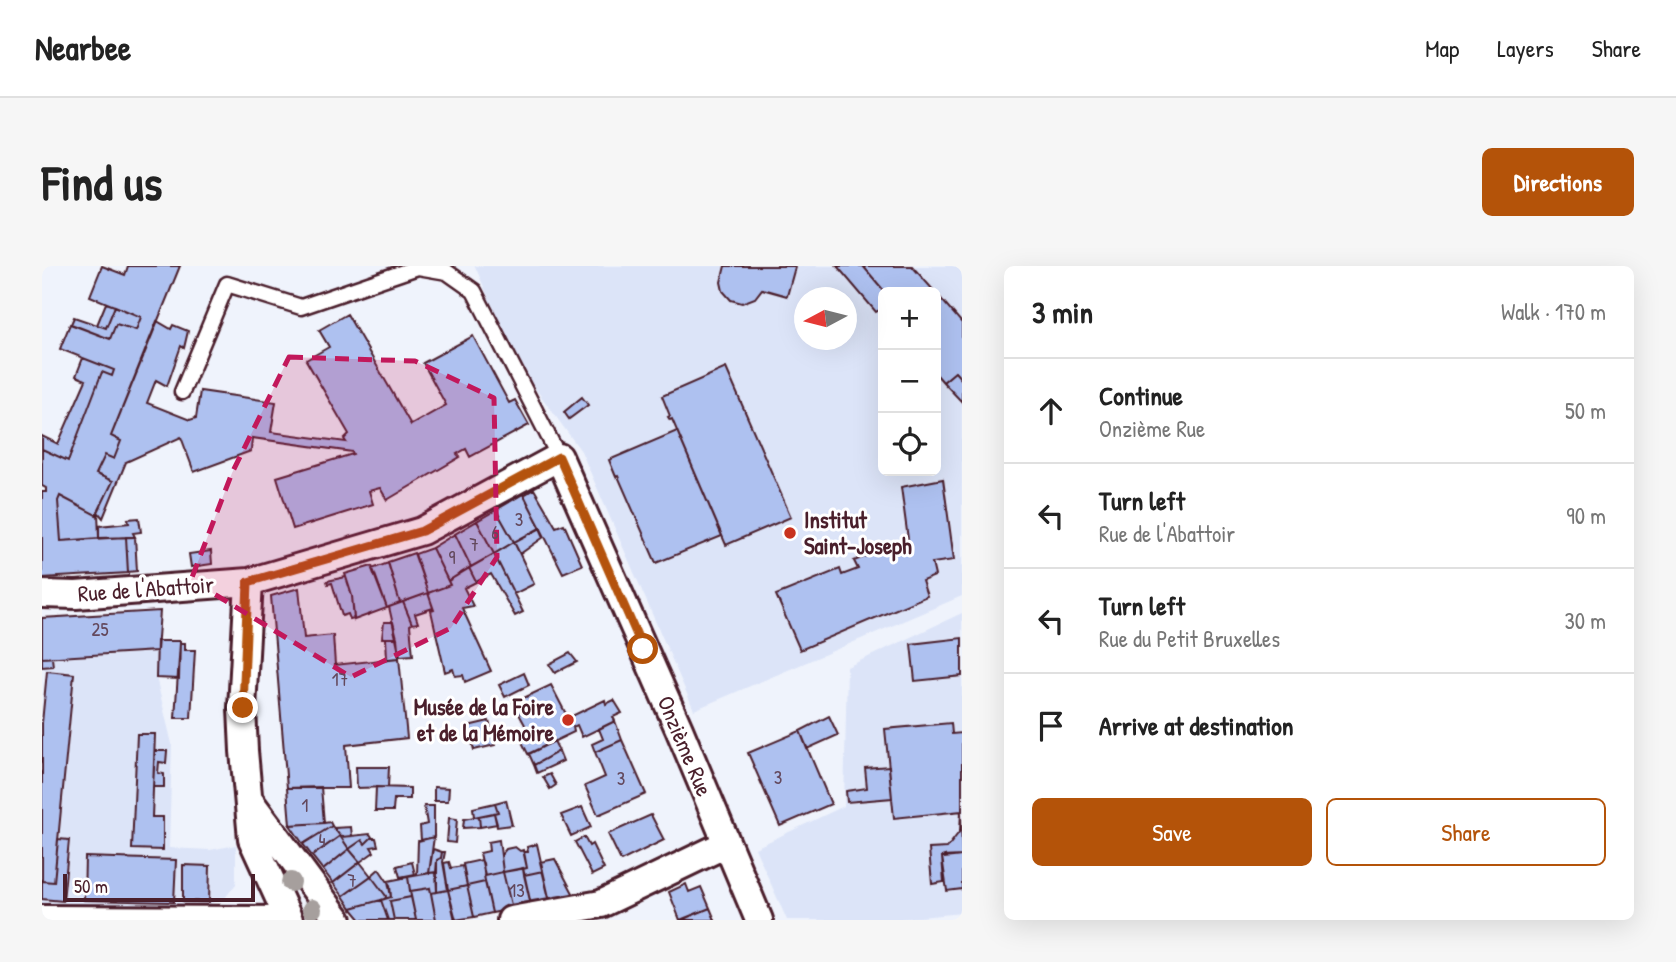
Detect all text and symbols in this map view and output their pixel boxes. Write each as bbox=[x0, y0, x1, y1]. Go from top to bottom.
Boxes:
text: Nearbee bbox=[35, 26, 131, 70]
text: Map bbox=[1425, 32, 1459, 64]
text: Layers bbox=[1497, 32, 1554, 64]
text: Share bbox=[1592, 32, 1641, 64]
button: Directions bbox=[1482, 148, 1634, 216]
text: Find us bbox=[42, 149, 162, 215]
north arrow bbox=[794, 287, 857, 350]
map controls bbox=[878, 287, 941, 476]
button: + bbox=[878, 287, 941, 350]
text: 3 min bbox=[1032, 292, 1093, 332]
text: Walk · 170 m bbox=[1501, 296, 1606, 327]
button: − bbox=[878, 350, 941, 413]
text: Continue bbox=[1099, 378, 1183, 413]
icon: ahead bbox=[1032, 392, 1070, 430]
text: 50 m bbox=[1565, 395, 1606, 426]
button: locate bbox=[878, 413, 941, 476]
text: Onzième Rue bbox=[1099, 413, 1205, 444]
text: Turn left bbox=[1099, 483, 1185, 518]
icon: left bbox=[1032, 497, 1070, 535]
text: 90 m bbox=[1566, 500, 1606, 531]
place label: Institut Saint-Joseph bbox=[804, 504, 912, 562]
house number: 3 bbox=[515, 506, 523, 532]
text: Rue de l'Abattoir bbox=[1099, 518, 1235, 549]
house number: 6 bbox=[491, 519, 499, 545]
marker: Institut Saint-Joseph bbox=[782, 525, 798, 541]
house number: 7 bbox=[469, 531, 479, 557]
house number: 9 bbox=[449, 544, 456, 570]
street label: Rue de l'Abattoir bbox=[77, 568, 215, 609]
text: Turn left bbox=[1099, 588, 1185, 623]
icon: left bbox=[1032, 602, 1070, 640]
text: 30 m bbox=[1564, 605, 1606, 636]
house number: 25 bbox=[92, 616, 108, 642]
text: Rue du Petit Bruxelles bbox=[1099, 623, 1280, 654]
route start bbox=[627, 633, 658, 664]
house number: 17 bbox=[332, 666, 348, 692]
place label: Musée de la Foire et de la Mémoire bbox=[414, 691, 555, 748]
street label: Onzième Rue bbox=[650, 691, 720, 801]
route end bbox=[227, 692, 258, 723]
icon: arrive bbox=[1032, 707, 1070, 745]
text: Arrive at destination bbox=[1099, 708, 1294, 743]
marker: Musée de la Foire et de la Mémoire bbox=[560, 712, 576, 728]
house number: 3 bbox=[774, 764, 782, 790]
house number: 3 bbox=[617, 765, 625, 791]
house number: 1 bbox=[302, 792, 309, 818]
button: Save bbox=[1032, 798, 1312, 866]
button: Share bbox=[1326, 798, 1606, 866]
house number: 4 bbox=[318, 827, 326, 853]
house number: 7 bbox=[347, 867, 357, 893]
scale bar bbox=[63, 871, 256, 903]
text: 50 m bbox=[74, 873, 108, 899]
house number: 13 bbox=[509, 877, 525, 903]

